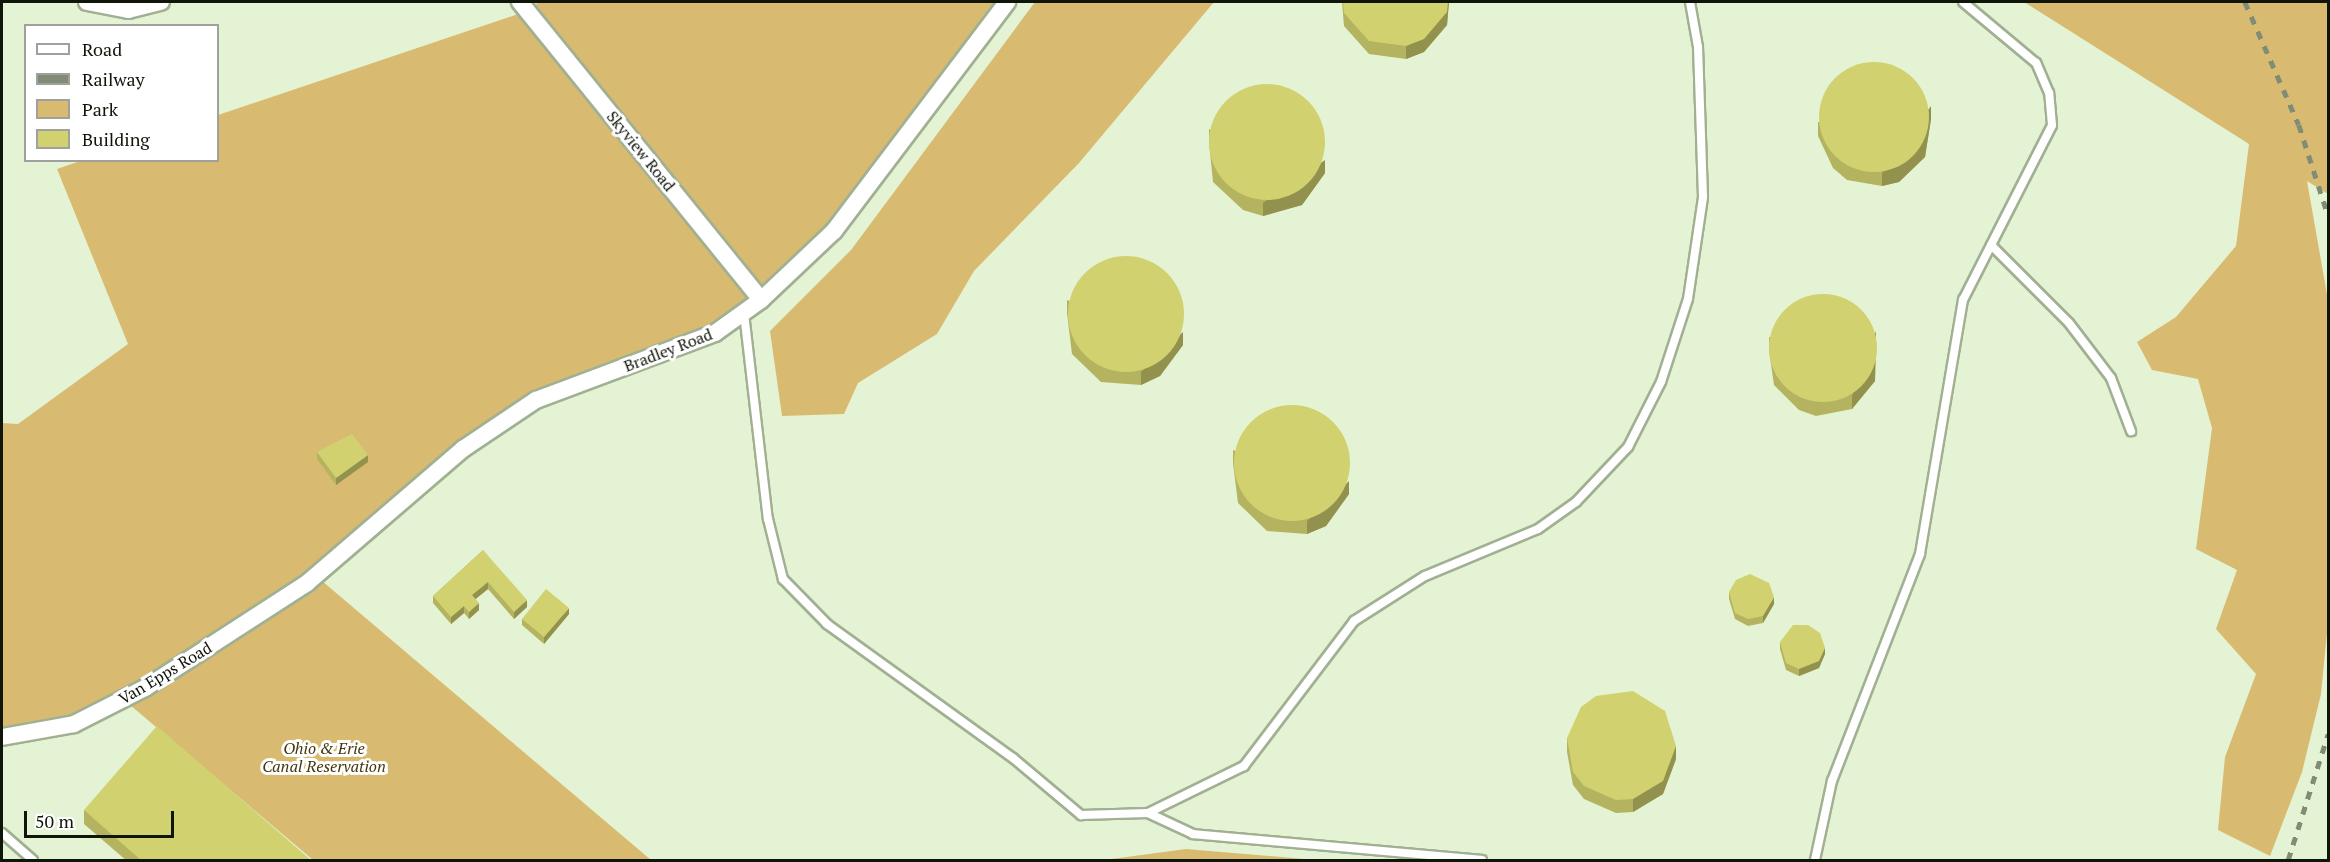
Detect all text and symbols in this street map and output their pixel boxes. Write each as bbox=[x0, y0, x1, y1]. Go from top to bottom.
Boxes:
legend bbox=[24, 24, 219, 162]
text: Road bbox=[82, 37, 122, 61]
text: Railway bbox=[82, 67, 145, 91]
text: Park bbox=[82, 97, 118, 121]
street label: Skyview Road bbox=[603, 107, 679, 195]
text: Building bbox=[82, 127, 150, 151]
street label: Bradley Road bbox=[621, 324, 715, 376]
street label: Van Epps Road bbox=[115, 638, 215, 708]
park label: Ohio & Erie Canal Reservation bbox=[262, 738, 386, 776]
scale bar bbox=[27, 799, 177, 837]
text: 50 m bbox=[35, 809, 74, 833]

